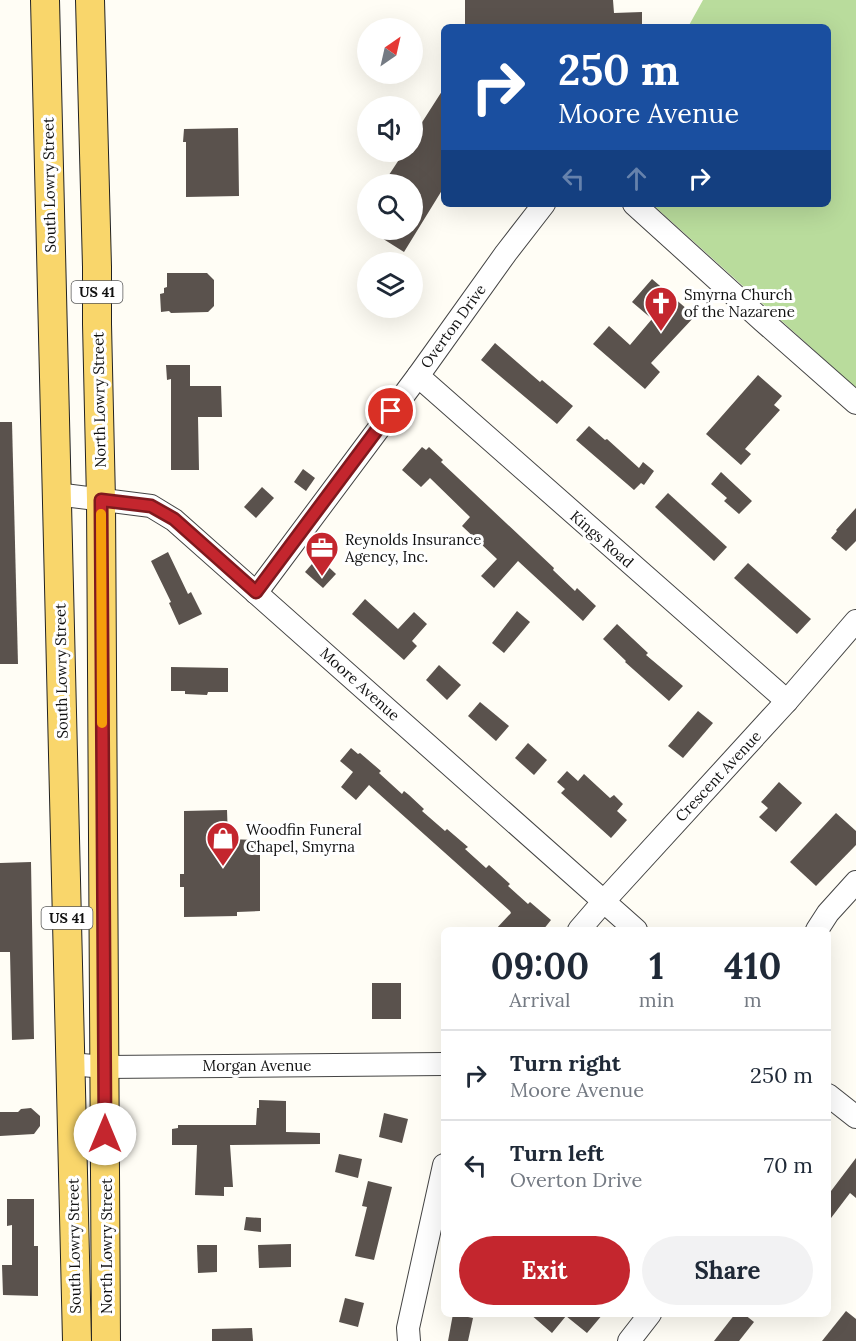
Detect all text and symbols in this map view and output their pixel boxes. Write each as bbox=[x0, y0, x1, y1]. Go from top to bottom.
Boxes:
north arrow bbox=[357, 18, 423, 84]
map controls bbox=[357, 18, 423, 318]
text: 250 m bbox=[558, 43, 679, 97]
icon: right bbox=[459, 48, 537, 126]
button: sound bbox=[357, 96, 423, 162]
text: Moore Avenue bbox=[558, 96, 739, 130]
street label: South Lowry Street bbox=[38, 117, 60, 253]
icon: left bbox=[557, 162, 590, 195]
icon: ahead bbox=[620, 162, 653, 195]
icon: right bbox=[683, 162, 716, 195]
button: search bbox=[357, 174, 423, 240]
button: layers bbox=[357, 252, 423, 318]
street label: Overton Drive bbox=[416, 280, 490, 372]
road number: US 41 bbox=[72, 281, 122, 303]
church icon: Smyrna Church of the Nazarene bbox=[643, 285, 679, 332]
place label: Smyrna Church of the Nazarene bbox=[684, 285, 795, 321]
street label: North Lowry Street bbox=[88, 332, 110, 468]
pin bbox=[365, 385, 416, 436]
icon: arrive bbox=[374, 394, 407, 427]
street label: Kings Road bbox=[566, 506, 638, 572]
office icon: Reynolds Insurance Agency, Inc. bbox=[304, 530, 340, 577]
place label: Reynolds Insurance Agency, Inc. bbox=[344, 530, 481, 566]
street label: South Lowry Street bbox=[50, 603, 72, 739]
street label: Moore Avenue bbox=[316, 643, 404, 725]
street label: Crescent Avenue bbox=[671, 727, 765, 825]
shop icon: Woodfin Funeral Chapel, Smyrna bbox=[205, 820, 241, 867]
place label: Woodfin Funeral Chapel, Smyrna bbox=[246, 820, 362, 856]
road number: US 41 bbox=[42, 907, 92, 929]
text: 09:00 bbox=[491, 943, 589, 989]
text: 1 bbox=[649, 943, 664, 989]
text: 410 bbox=[724, 943, 781, 989]
text: Arrival bbox=[509, 987, 570, 1012]
text: min bbox=[639, 987, 674, 1012]
text: m bbox=[744, 987, 762, 1012]
text: Turn right bbox=[510, 1049, 621, 1077]
street label: Morgan Avenue bbox=[203, 1056, 311, 1075]
icon: right bbox=[459, 1059, 492, 1092]
text: 250 m bbox=[750, 1061, 813, 1089]
text: Moore Avenue bbox=[510, 1077, 644, 1102]
position arrow bbox=[73, 1102, 137, 1166]
text: Turn left bbox=[510, 1139, 604, 1167]
icon: left bbox=[459, 1149, 492, 1182]
text: 70 m bbox=[764, 1151, 813, 1179]
text: Overton Drive bbox=[510, 1167, 642, 1192]
street label: South Lowry Street bbox=[63, 1178, 85, 1314]
street label: North Lowry Street bbox=[97, 1178, 116, 1314]
button: Exit bbox=[459, 1236, 630, 1305]
button: Share bbox=[642, 1236, 813, 1305]

